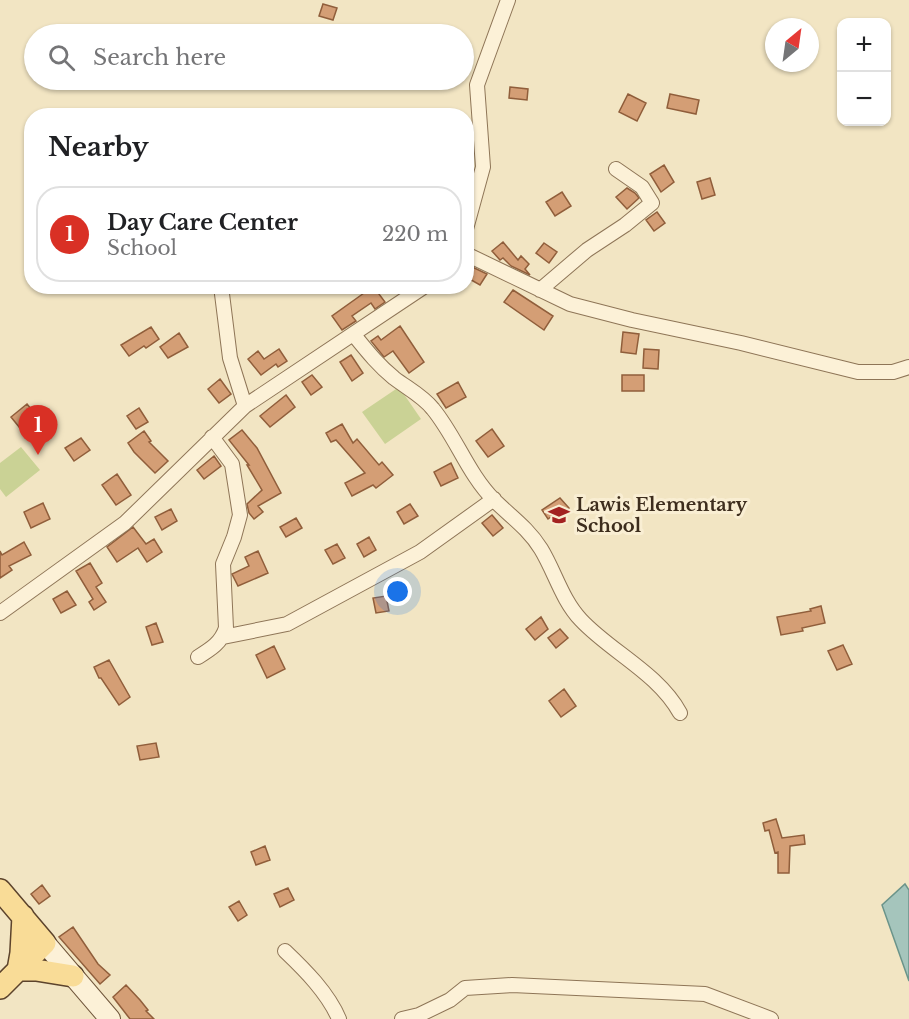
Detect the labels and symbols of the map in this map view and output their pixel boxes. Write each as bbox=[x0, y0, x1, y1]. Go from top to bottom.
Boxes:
north arrow bbox=[765, 18, 819, 72]
pin: 1 bbox=[18, 406, 57, 455]
place label: Lawis Elementary School bbox=[576, 494, 748, 537]
school or university icon: Lawis Elementary School bbox=[547, 503, 571, 527]
your location bbox=[383, 577, 412, 606]

